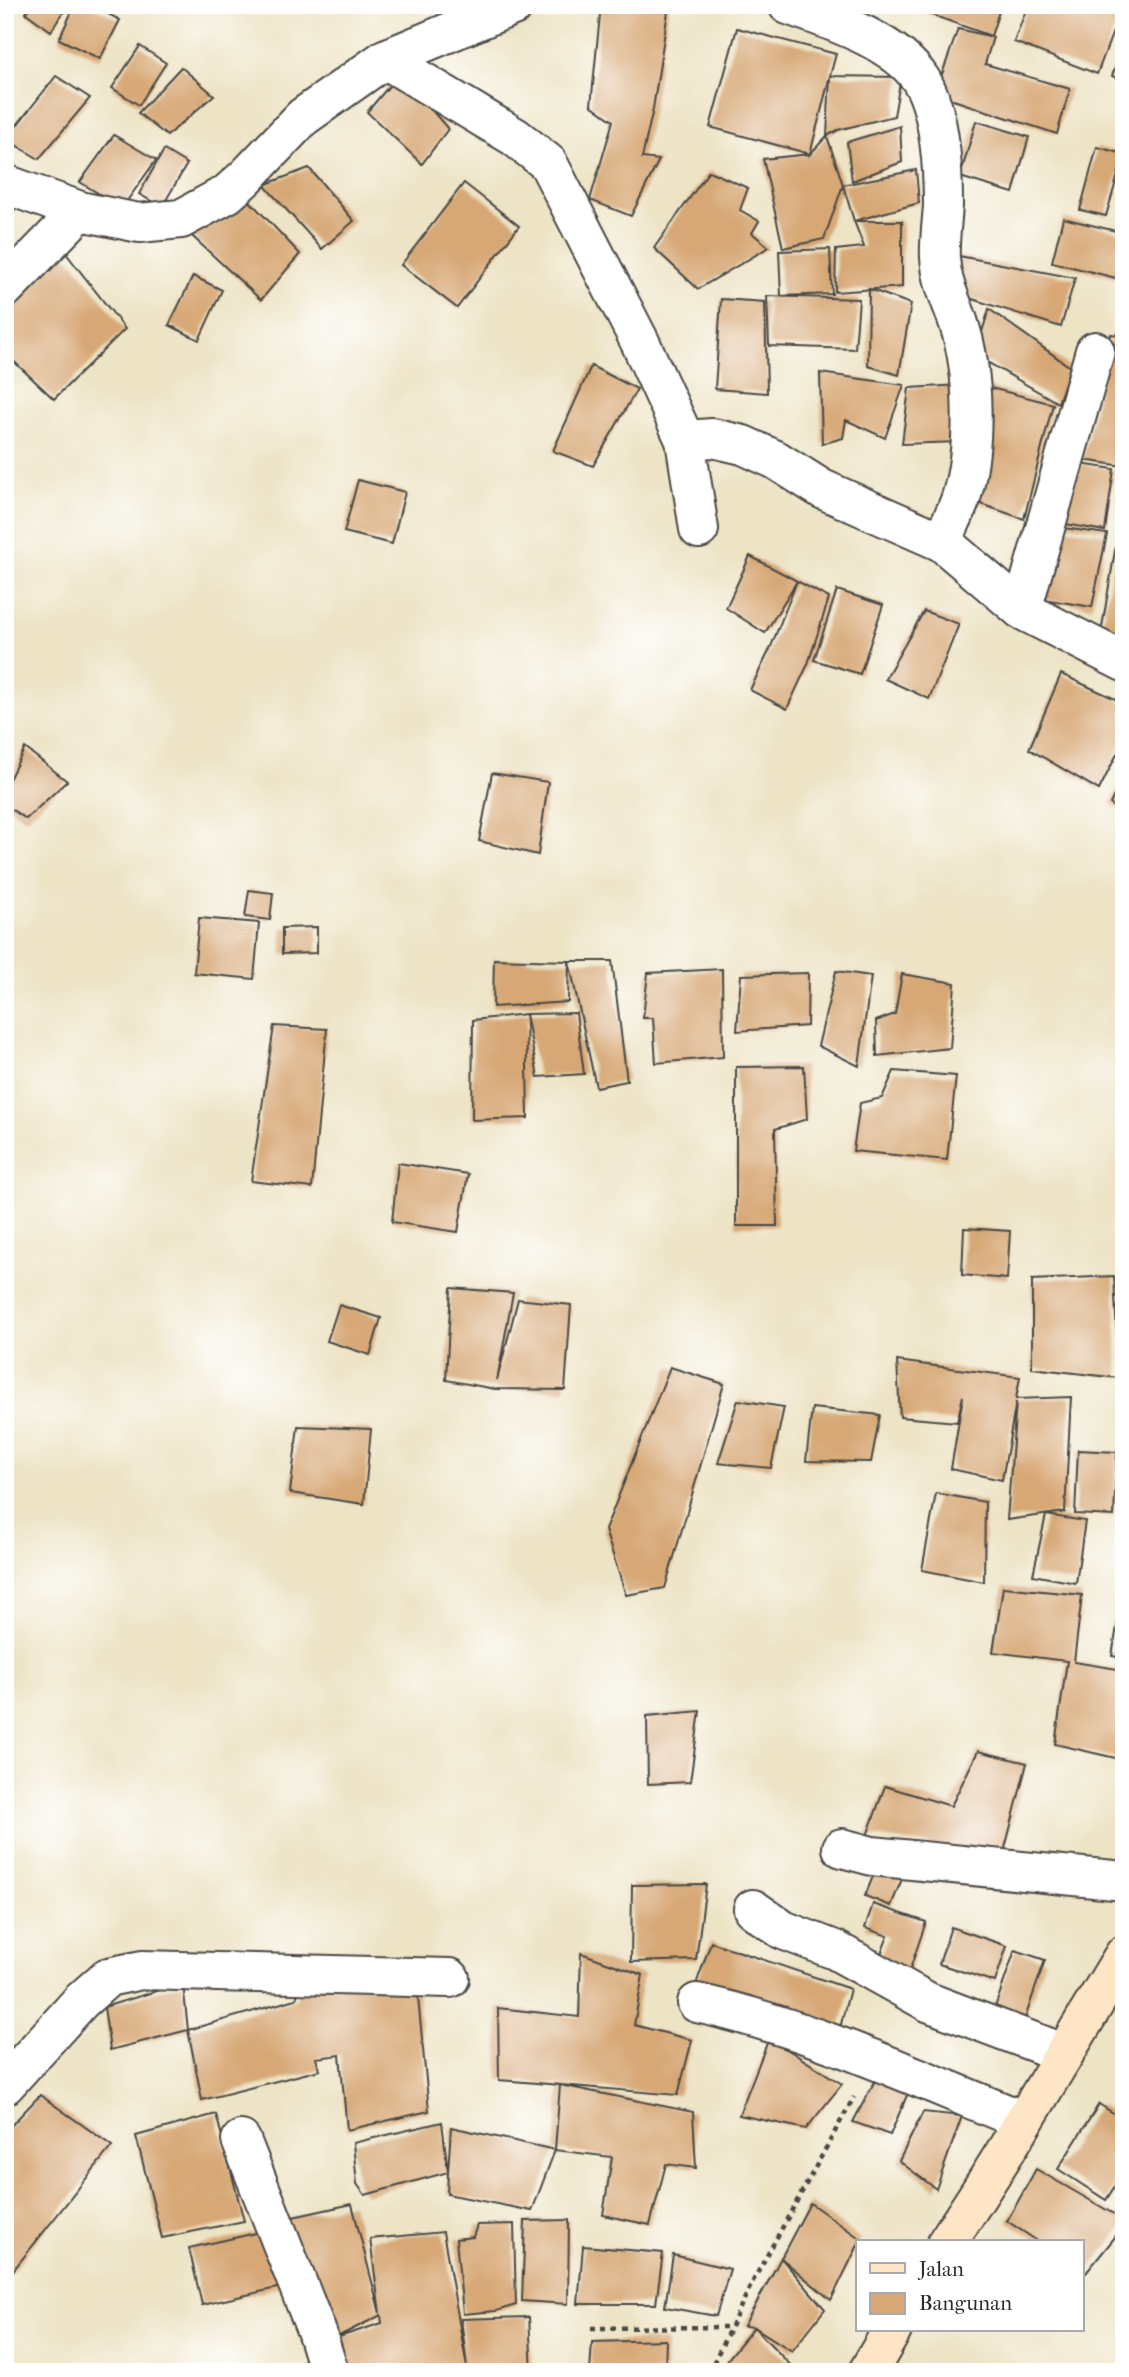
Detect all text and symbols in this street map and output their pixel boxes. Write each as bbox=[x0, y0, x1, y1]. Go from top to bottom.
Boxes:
legend bbox=[856, 2240, 1084, 2332]
text: Jalan bbox=[917, 2257, 964, 2281]
text: Bangunan bbox=[919, 2291, 1012, 2315]

